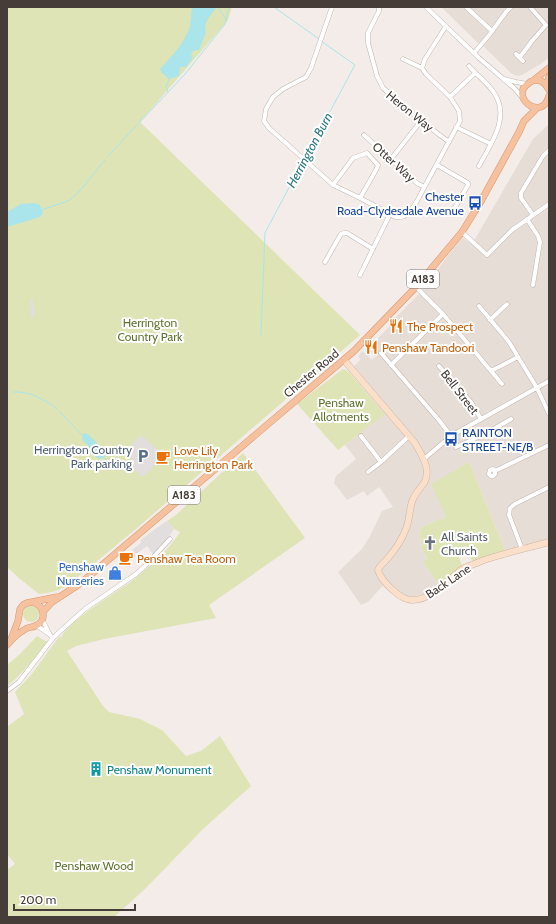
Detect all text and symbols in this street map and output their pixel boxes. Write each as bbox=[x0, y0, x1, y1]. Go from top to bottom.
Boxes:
street label: Heron Way bbox=[383, 87, 437, 135]
water label: Herrington Burn bbox=[283, 110, 335, 190]
street label: Otter Way bbox=[370, 139, 418, 185]
place label: Chester Road-Clydesdale Avenue bbox=[337, 189, 464, 218]
bus stop icon: Chester Road-Clydesdale Avenue bbox=[467, 195, 483, 211]
road number: A183 bbox=[407, 270, 439, 288]
park label: Herrington Country Park bbox=[118, 315, 183, 344]
restaurant icon: The Prospect bbox=[388, 318, 404, 334]
place label: The Prospect bbox=[407, 319, 473, 334]
restaurant icon: Penshaw Tandoori bbox=[363, 339, 379, 355]
place label: Penshaw Tandoori bbox=[382, 340, 474, 355]
street label: Chester Road bbox=[280, 346, 342, 400]
street label: Bell Street bbox=[438, 367, 482, 417]
park label: Penshaw Allotments bbox=[313, 395, 369, 424]
place label: RAINTON STREET-NE/B bbox=[462, 425, 533, 454]
bus stop icon: RAINTON STREET-NE/B bbox=[443, 431, 459, 447]
place label: Herrington Country Park parking bbox=[34, 442, 133, 471]
place label: Love Lily Herrington Park bbox=[174, 443, 254, 472]
parking icon: Herrington Country Park parking bbox=[135, 448, 151, 464]
cafe icon: Love Lily Herrington Park bbox=[155, 449, 171, 465]
road number: A183 bbox=[168, 486, 200, 504]
place label: All Saints Church bbox=[441, 529, 488, 558]
church icon: All Saints Church bbox=[422, 535, 438, 551]
cafe icon: Penshaw Tea Room bbox=[118, 550, 134, 566]
place label: Penshaw Tea Room bbox=[137, 551, 236, 566]
place label: Penshaw Nurseries bbox=[57, 559, 104, 588]
street label: Back Lane bbox=[423, 561, 473, 601]
shop icon: Penshaw Nurseries bbox=[107, 565, 123, 581]
building icon: Penshaw Monument bbox=[88, 761, 104, 777]
place label: Penshaw Monument bbox=[107, 762, 212, 777]
park label: Penshaw Wood bbox=[55, 858, 133, 873]
scale bar bbox=[14, 886, 135, 912]
text: 200 m bbox=[20, 892, 56, 907]

